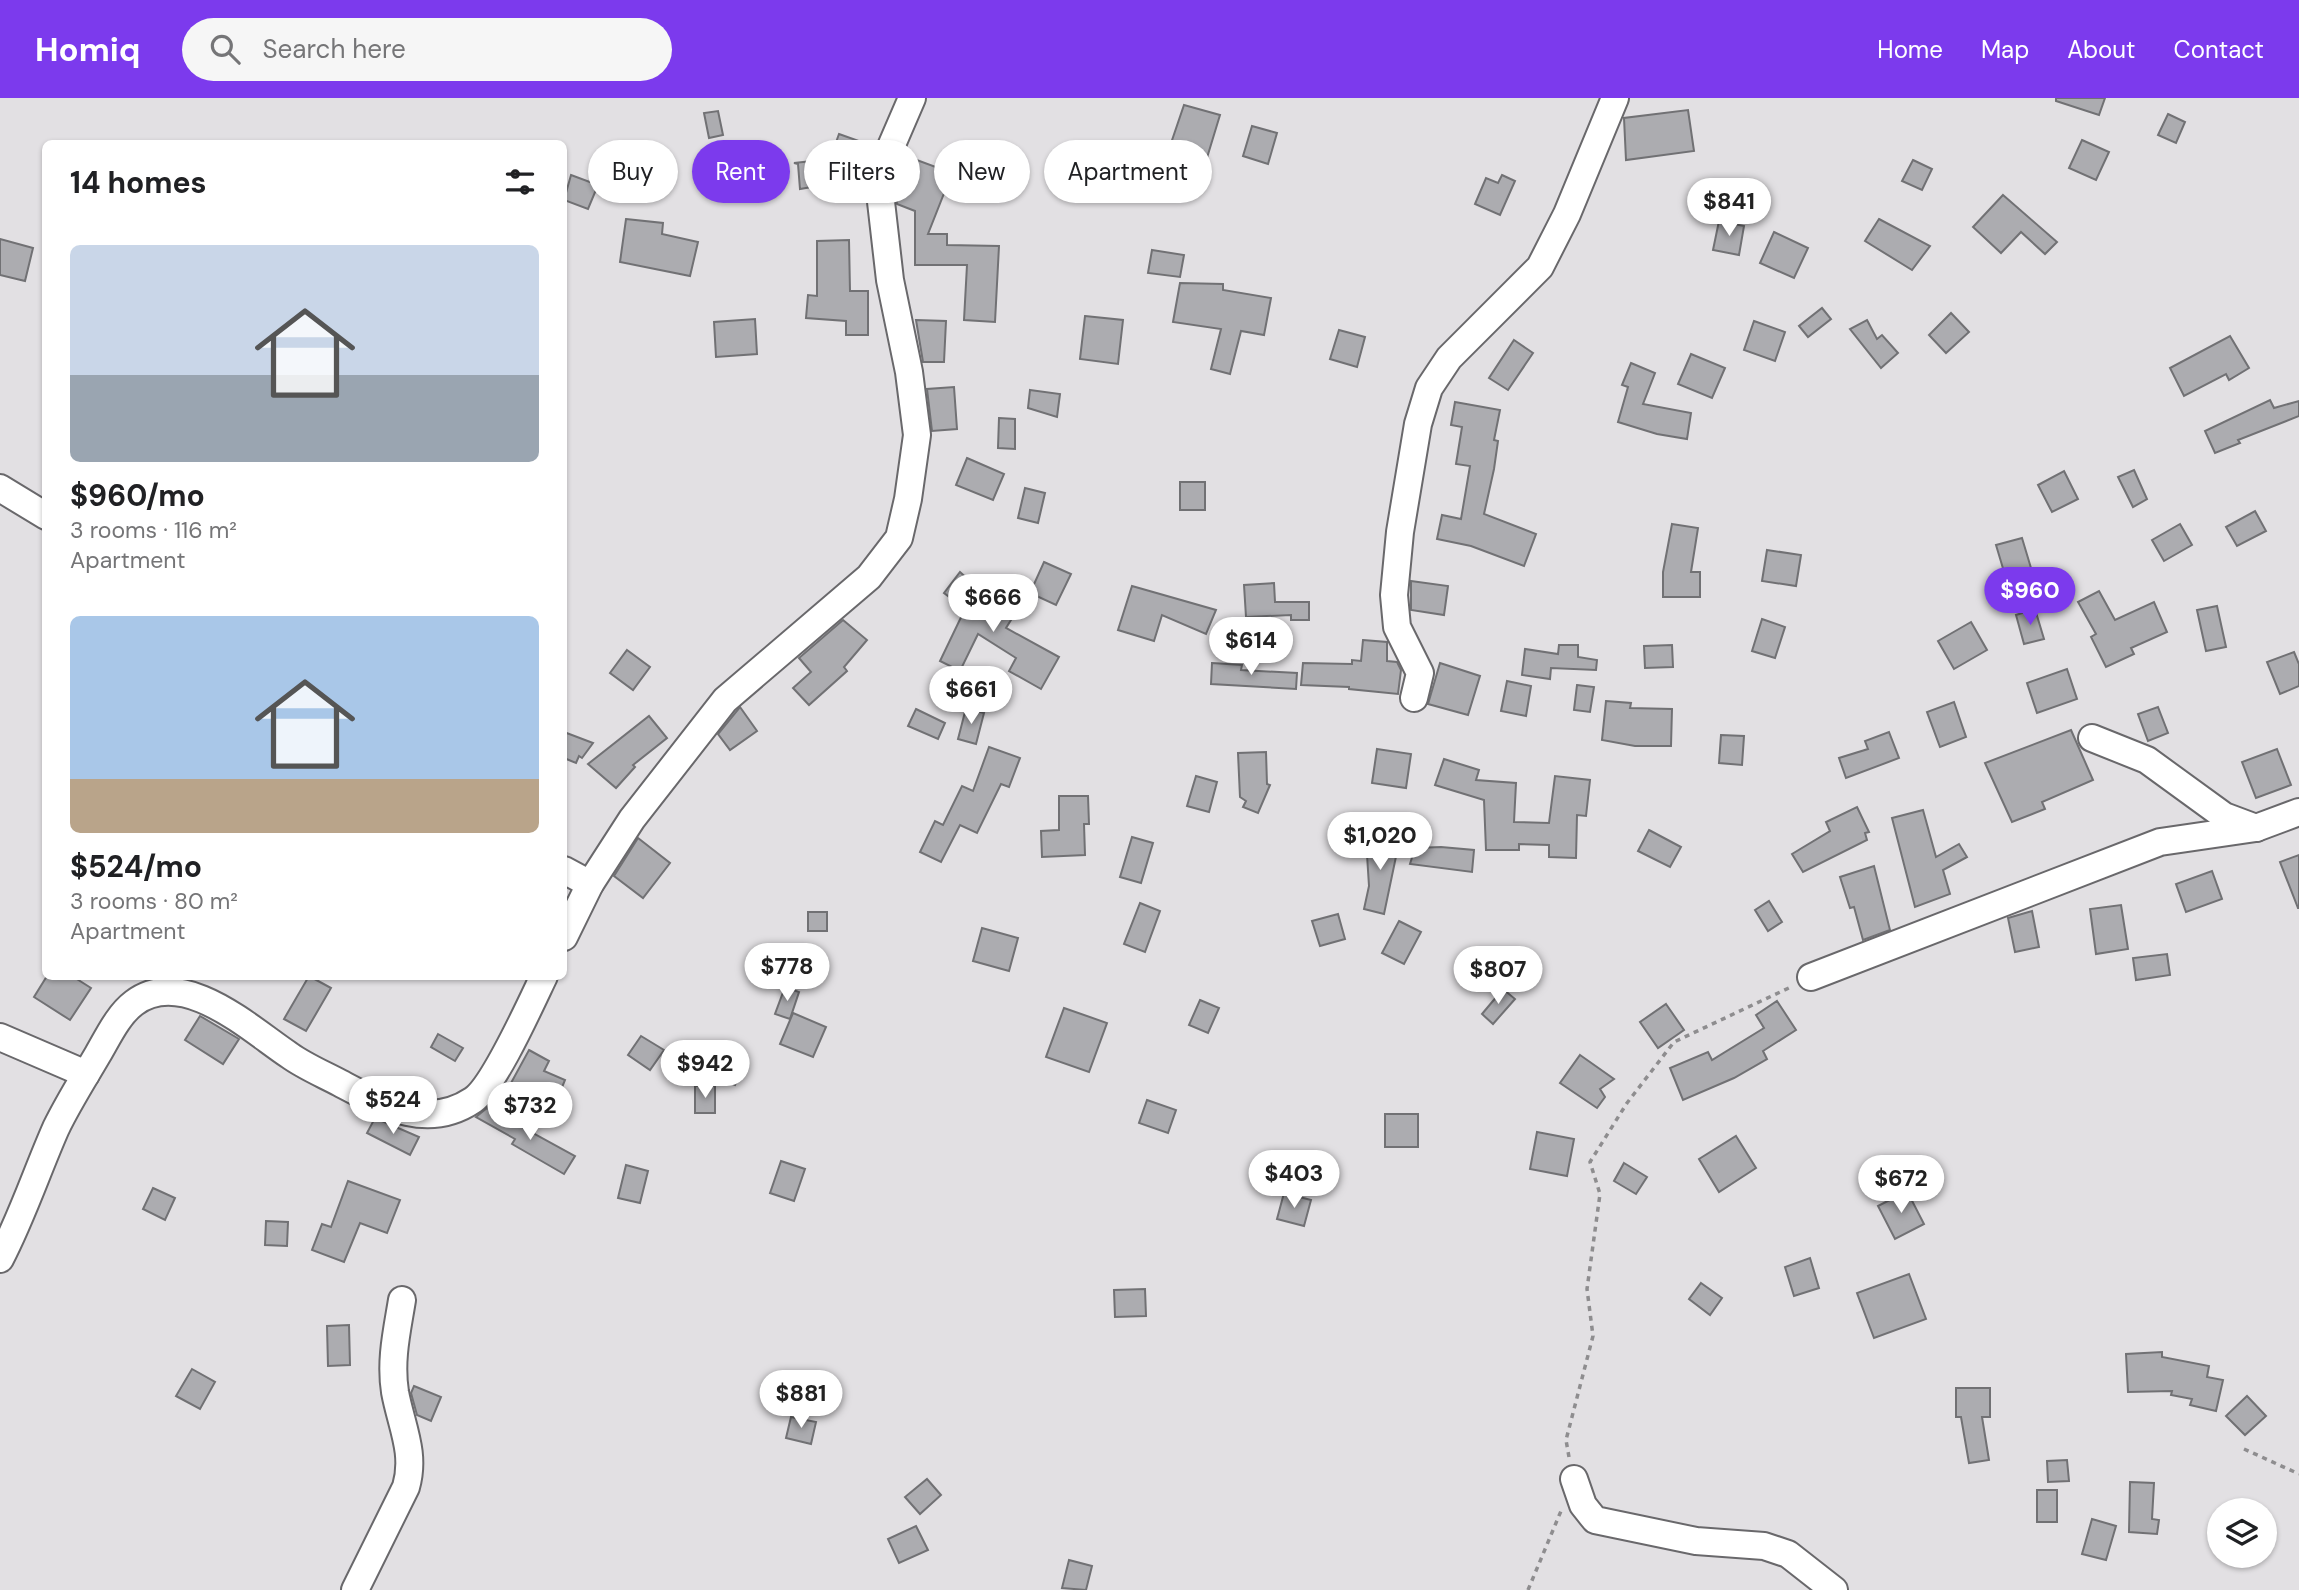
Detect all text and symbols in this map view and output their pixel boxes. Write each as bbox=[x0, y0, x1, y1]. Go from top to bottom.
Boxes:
search box bbox=[182, 18, 672, 81]
text: Homiq bbox=[35, 28, 140, 71]
icon: search bbox=[206, 30, 244, 68]
text: Search here bbox=[262, 32, 406, 66]
text: Home bbox=[1877, 34, 1943, 65]
text: Map bbox=[1981, 34, 2029, 65]
text: About bbox=[2067, 34, 2136, 65]
text: Contact bbox=[2174, 34, 2264, 65]
chip: Buy bbox=[588, 140, 678, 203]
chip: Rent bbox=[692, 140, 790, 203]
chip: Filters bbox=[804, 140, 920, 203]
chip: New bbox=[934, 140, 1030, 203]
chip: Apartment bbox=[1044, 140, 1212, 203]
text: 14 homes bbox=[70, 163, 207, 202]
icon: filters bbox=[501, 163, 539, 201]
pin: $841 bbox=[1688, 178, 1770, 238]
text: $841 bbox=[1703, 186, 1755, 216]
icon: home bbox=[242, 290, 368, 416]
text: $960/mo bbox=[70, 476, 205, 515]
text: 3 rooms · 116 m² bbox=[70, 515, 237, 545]
text: Apartment bbox=[70, 545, 185, 575]
pin: $960 bbox=[1989, 568, 2071, 627]
pin: $666 bbox=[952, 574, 1034, 634]
text: $960 bbox=[2000, 575, 2060, 605]
text: $666 bbox=[964, 582, 1022, 612]
pin: $614 bbox=[1210, 618, 1292, 677]
text: $614 bbox=[1225, 625, 1277, 655]
icon: home bbox=[242, 661, 368, 787]
pin: $661 bbox=[930, 666, 1012, 726]
text: $661 bbox=[945, 674, 997, 704]
pin: $1,020 bbox=[1323, 812, 1437, 872]
text: $1,020 bbox=[1343, 820, 1417, 850]
text: $524/mo bbox=[70, 847, 202, 886]
text: 3 rooms · 80 m² bbox=[70, 886, 238, 916]
text: Apartment bbox=[70, 916, 185, 946]
pin: $778 bbox=[746, 944, 828, 1003]
pin: $807 bbox=[1457, 946, 1539, 1006]
text: $778 bbox=[761, 951, 814, 981]
text: $807 bbox=[1470, 954, 1526, 984]
pin: $942 bbox=[664, 1040, 746, 1100]
text: $942 bbox=[677, 1048, 733, 1078]
pin: $524 bbox=[352, 1076, 434, 1136]
pin: $732 bbox=[489, 1082, 571, 1142]
text: $524 bbox=[365, 1084, 421, 1114]
text: $732 bbox=[503, 1090, 557, 1120]
pin: $403 bbox=[1253, 1150, 1335, 1210]
pin: $672 bbox=[1860, 1156, 1942, 1215]
text: $403 bbox=[1265, 1158, 1323, 1188]
text: $672 bbox=[1874, 1163, 1928, 1193]
pin: $881 bbox=[760, 1370, 842, 1430]
text: $881 bbox=[776, 1378, 826, 1408]
map controls bbox=[2207, 1498, 2277, 1568]
button: layers bbox=[2207, 1498, 2277, 1568]

